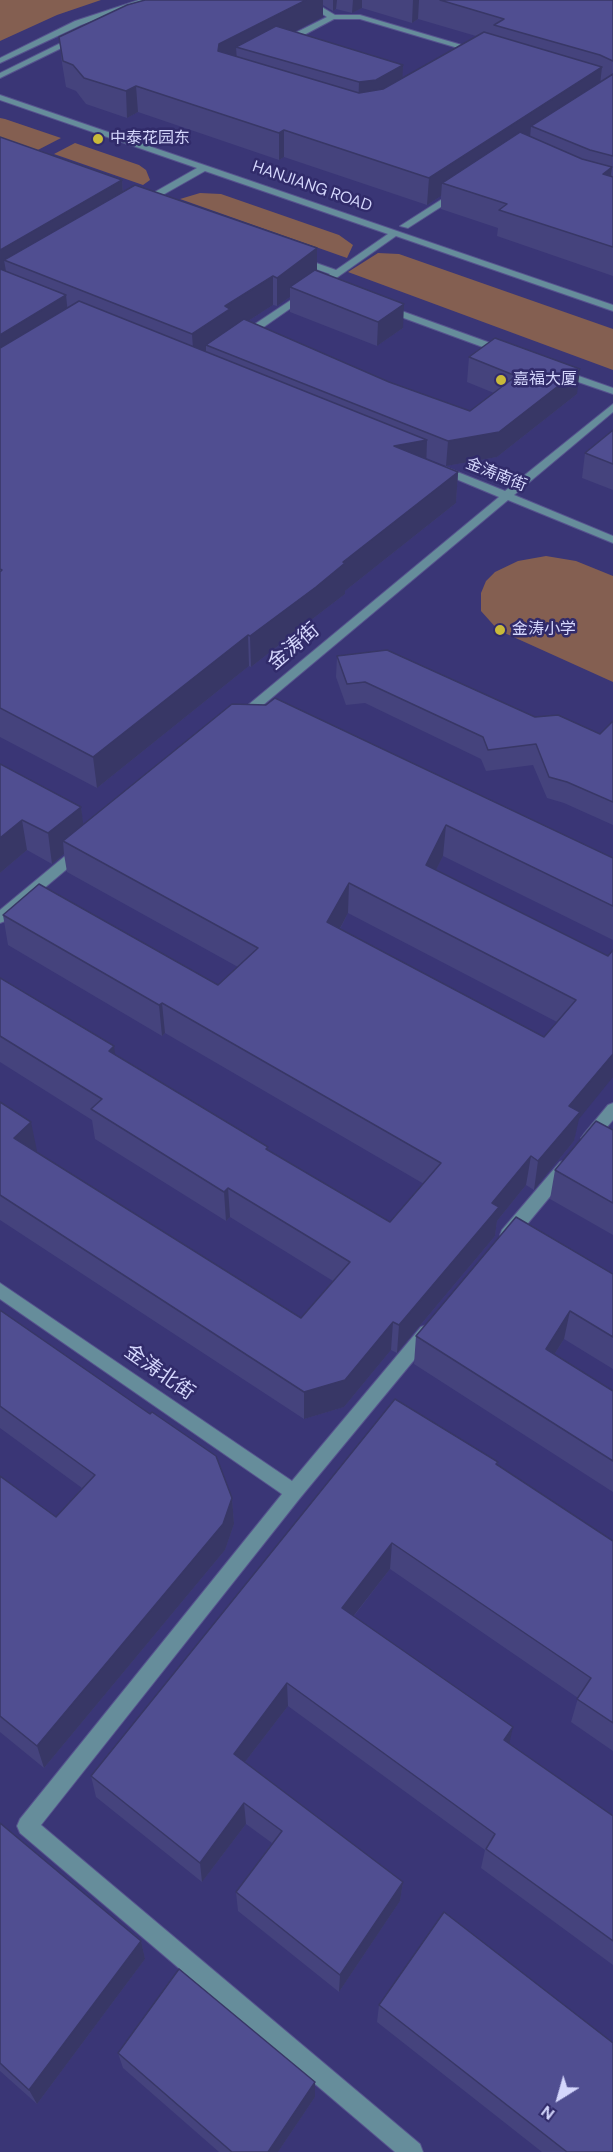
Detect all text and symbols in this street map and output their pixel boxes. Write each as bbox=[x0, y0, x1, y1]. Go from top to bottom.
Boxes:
place label: 中泰花园东 bbox=[110, 129, 190, 149]
marker: 中泰花园东 bbox=[91, 132, 105, 146]
street label: HANJIANG ROAD bbox=[250, 158, 374, 216]
place label: 嘉福大厦 bbox=[513, 370, 577, 390]
marker: 嘉福大厦 bbox=[494, 373, 508, 387]
street label: 金涛南街 bbox=[463, 454, 529, 496]
street label: 金涛街 bbox=[263, 619, 325, 675]
place label: 金涛小学 bbox=[512, 620, 576, 640]
marker: 金涛小学 bbox=[493, 623, 507, 637]
street label: 金涛北街 bbox=[119, 1340, 199, 1406]
north arrow bbox=[529, 2068, 589, 2128]
text: N bbox=[537, 2101, 559, 2125]

